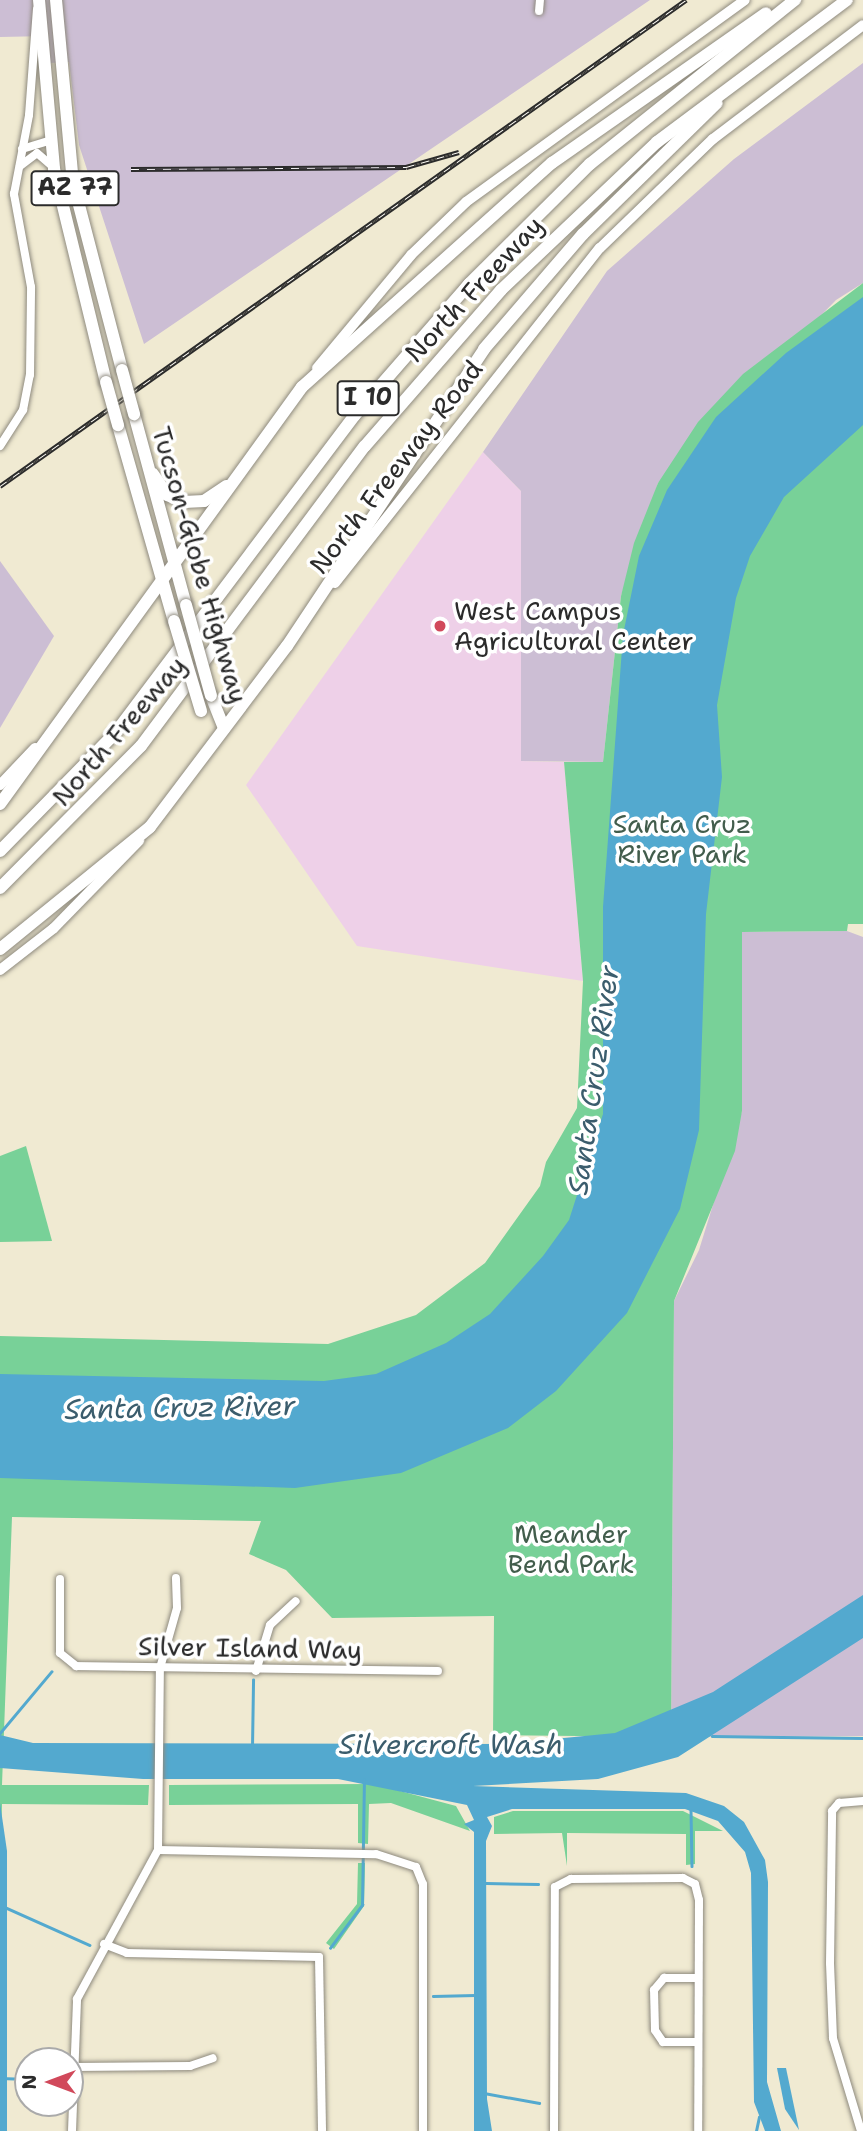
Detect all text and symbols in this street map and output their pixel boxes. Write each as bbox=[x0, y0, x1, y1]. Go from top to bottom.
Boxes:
road number: AZ 77 bbox=[29, 168, 120, 208]
street label: North Freeway bbox=[398, 209, 550, 369]
street label: North Freeway Road bbox=[303, 354, 489, 580]
road number: I 10 bbox=[336, 377, 400, 418]
street label: Tucson-Globe Highway bbox=[145, 423, 255, 707]
place label: West Campus Agricultural Center bbox=[454, 595, 694, 656]
marker: West Campus Agricultural Center bbox=[432, 618, 448, 634]
street label: North Freeway bbox=[45, 650, 193, 812]
park label: Santa Cruz River Park bbox=[613, 808, 751, 870]
water label: Santa Cruz River bbox=[560, 963, 626, 1197]
water label: Santa Cruz River bbox=[64, 1388, 296, 1426]
park label: Meander Bend Park bbox=[508, 1518, 634, 1580]
street label: Silver Island Way bbox=[138, 1630, 362, 1666]
water label: Silvercroft Wash bbox=[339, 1727, 563, 1761]
north arrow bbox=[14, 2047, 84, 2117]
text: N bbox=[17, 2074, 42, 2090]

